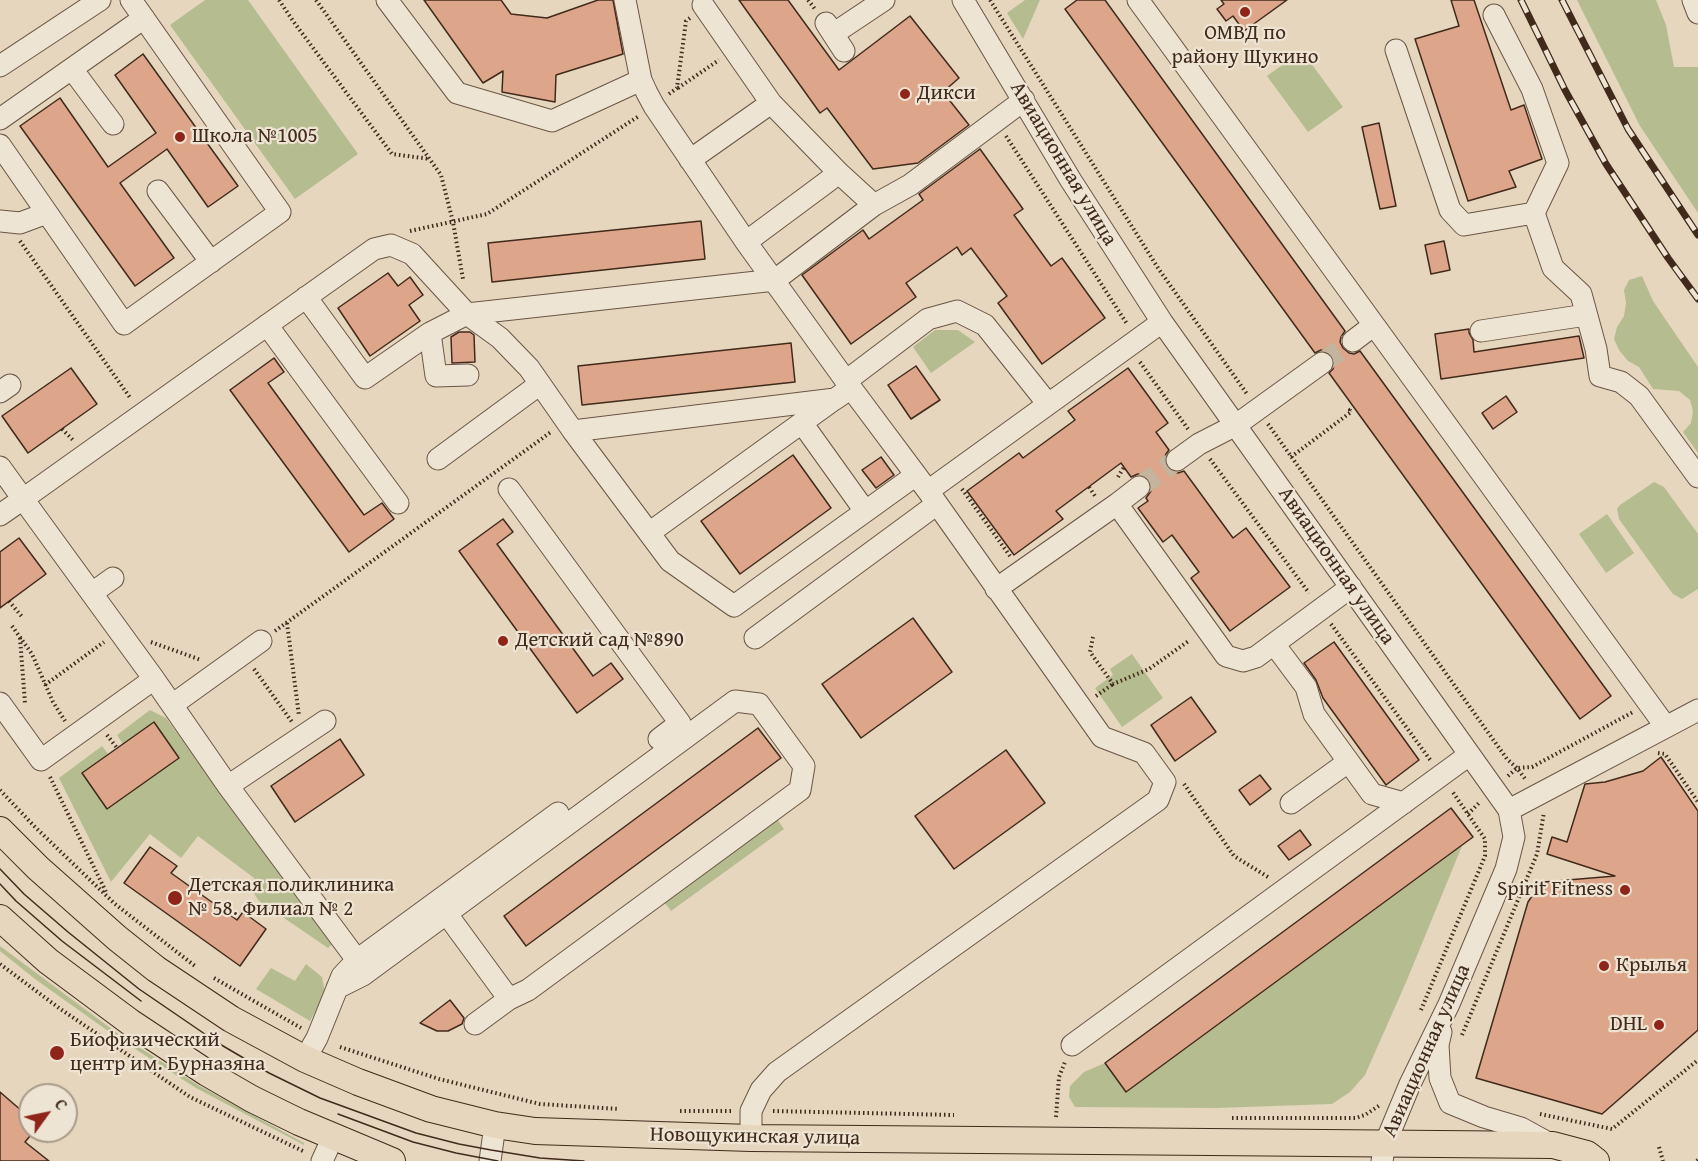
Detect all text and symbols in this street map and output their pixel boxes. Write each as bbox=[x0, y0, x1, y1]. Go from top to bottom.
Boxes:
marker: ОМВД по району Щукино bbox=[1238, 5, 1252, 19]
place label: ОМВД по району Щукино bbox=[1172, 21, 1318, 71]
street label: Авиационная улица bbox=[1004, 77, 1122, 251]
place label: Дикси bbox=[917, 81, 976, 107]
marker: Дикси bbox=[898, 87, 912, 101]
place label: Школа №1005 bbox=[192, 124, 318, 150]
marker: Школа №1005 bbox=[173, 130, 187, 144]
street label: Авиационная улица bbox=[1272, 482, 1400, 650]
place label: Детский сад №890 bbox=[515, 628, 684, 654]
marker: Детский сад №890 bbox=[496, 634, 510, 648]
place label: Детская поликлиника № 58. Филиал № 2 bbox=[188, 873, 394, 923]
place label: Spirit Fitness bbox=[1497, 877, 1613, 903]
marker: Spirit Fitness bbox=[1618, 883, 1632, 897]
marker: Детская поликлиника № 58. Филиал № 2 bbox=[166, 889, 184, 907]
place label: Крылья bbox=[1616, 953, 1687, 979]
marker: Крылья bbox=[1597, 959, 1611, 973]
street label: Авиационная улица bbox=[1377, 960, 1477, 1142]
place label: DHL bbox=[1610, 1012, 1647, 1038]
marker: DHL bbox=[1652, 1018, 1666, 1032]
place label: Биофизический центр им. Бурназяна bbox=[70, 1028, 265, 1078]
marker: Биофизический центр им. Бурназяна bbox=[48, 1044, 66, 1062]
north arrow bbox=[18, 1083, 78, 1143]
text: С bbox=[49, 1094, 74, 1115]
street label: Новощукинская улица bbox=[650, 1123, 860, 1151]

